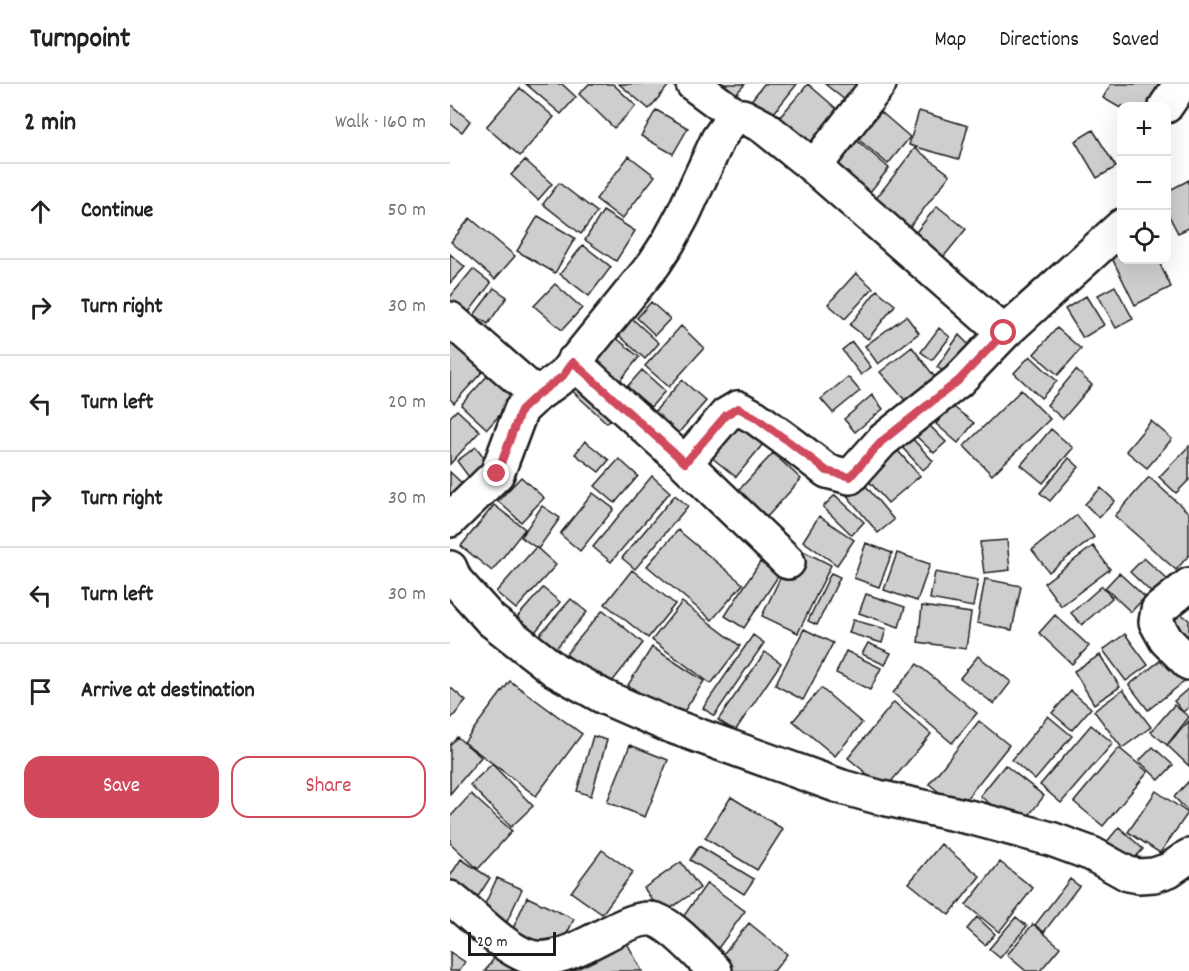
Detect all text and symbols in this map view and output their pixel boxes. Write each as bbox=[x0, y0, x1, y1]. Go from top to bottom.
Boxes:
text: Turnpoint bbox=[30, 21, 130, 61]
text: Map bbox=[935, 26, 966, 56]
text: Directions bbox=[999, 26, 1079, 56]
text: Saved bbox=[1112, 26, 1159, 56]
map controls bbox=[1117, 102, 1171, 264]
button: + bbox=[1117, 102, 1171, 156]
text: 2 min bbox=[24, 105, 76, 142]
text: Walk · 160 m bbox=[335, 109, 426, 137]
button: − bbox=[1117, 156, 1171, 210]
icon: ahead bbox=[24, 195, 57, 228]
text: Continue bbox=[81, 196, 153, 227]
text: 50 m bbox=[388, 197, 426, 225]
button: locate bbox=[1117, 210, 1171, 264]
icon: right bbox=[24, 291, 57, 324]
text: Turn right bbox=[81, 292, 163, 323]
text: 30 m bbox=[388, 293, 426, 321]
route start bbox=[990, 319, 1016, 345]
icon: left bbox=[24, 387, 57, 420]
text: Turn left bbox=[81, 388, 153, 419]
text: 20 m bbox=[388, 389, 426, 417]
route end bbox=[483, 460, 509, 486]
icon: right bbox=[24, 483, 57, 516]
text: Turn right bbox=[81, 484, 163, 515]
text: 30 m bbox=[388, 485, 426, 513]
icon: left bbox=[24, 579, 57, 612]
text: Turn left bbox=[81, 580, 153, 611]
text: 30 m bbox=[388, 581, 426, 609]
icon: arrive bbox=[24, 675, 57, 708]
text: Arrive at destination bbox=[81, 676, 255, 707]
button: Save bbox=[24, 756, 219, 818]
button: Share bbox=[231, 756, 426, 818]
scale bar bbox=[468, 929, 556, 956]
text: 20 m bbox=[477, 931, 507, 954]

